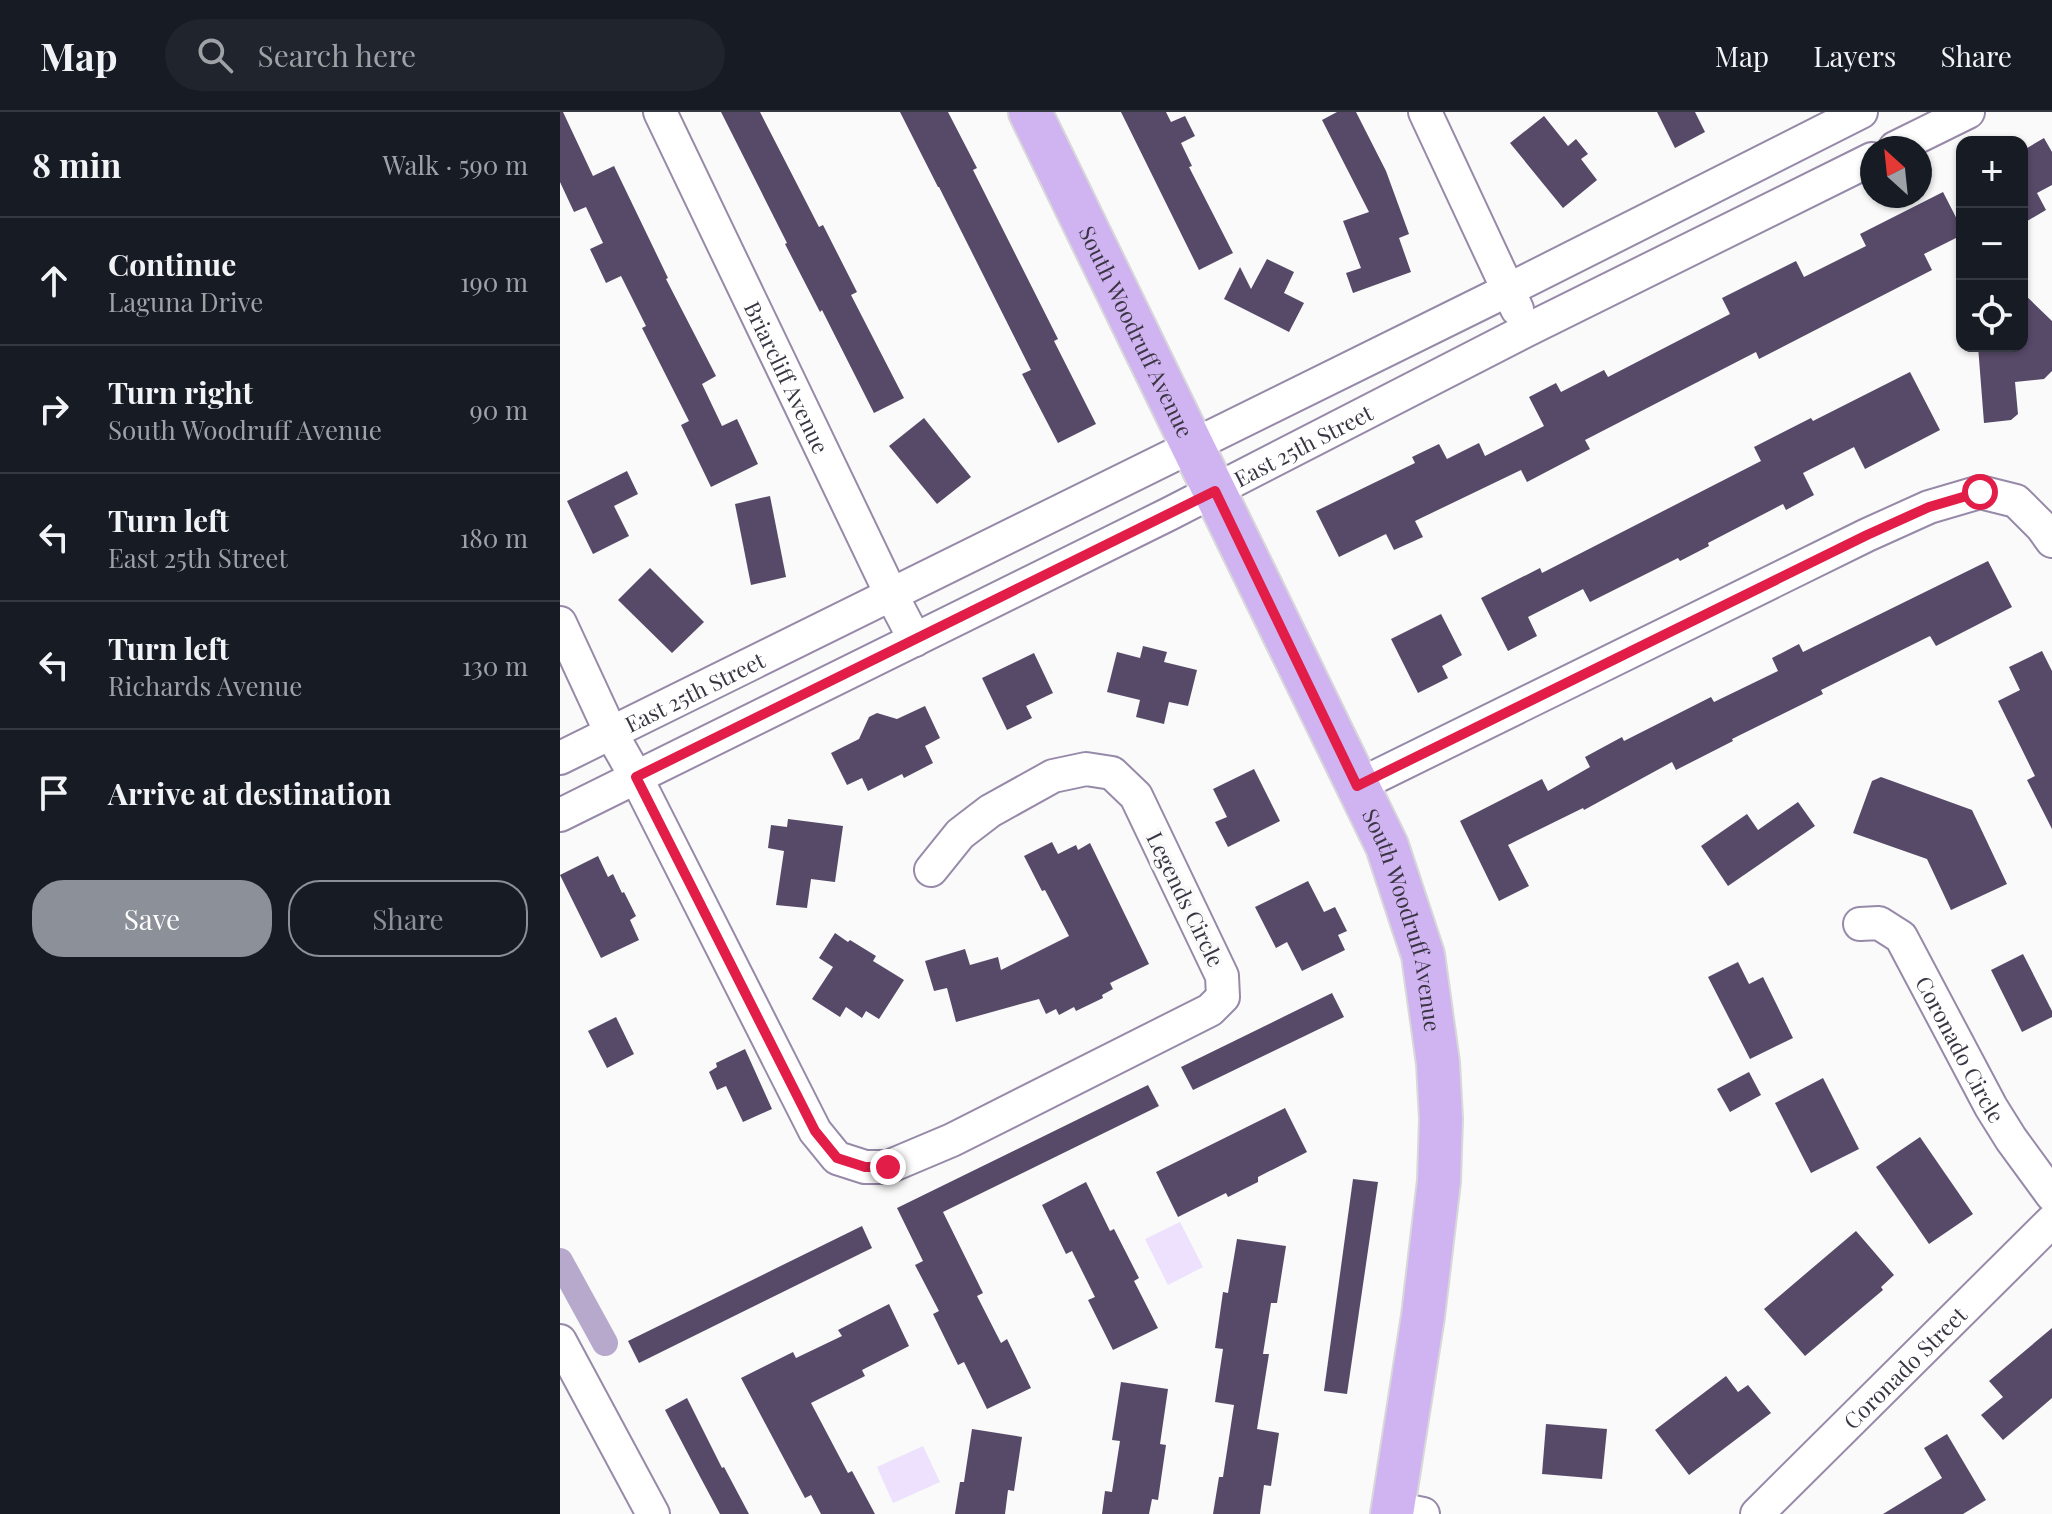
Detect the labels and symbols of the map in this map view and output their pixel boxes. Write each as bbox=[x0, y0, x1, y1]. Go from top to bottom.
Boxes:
north arrow bbox=[1860, 136, 1932, 208]
street label: South Woodruff Avenue bbox=[1073, 221, 1201, 442]
street label: Briarcliff Avenue bbox=[738, 296, 836, 458]
street label: East 25th Street bbox=[1228, 396, 1379, 493]
route start bbox=[1962, 474, 1998, 510]
street label: East 25th Street bbox=[620, 644, 770, 739]
street label: South Woodruff Avenue bbox=[1356, 803, 1448, 1033]
street label: Legends Circle bbox=[1140, 827, 1232, 971]
street label: Coronado Circle bbox=[1909, 971, 2012, 1128]
route end bbox=[870, 1149, 906, 1185]
street label: Coronado Street bbox=[1836, 1299, 1974, 1435]

